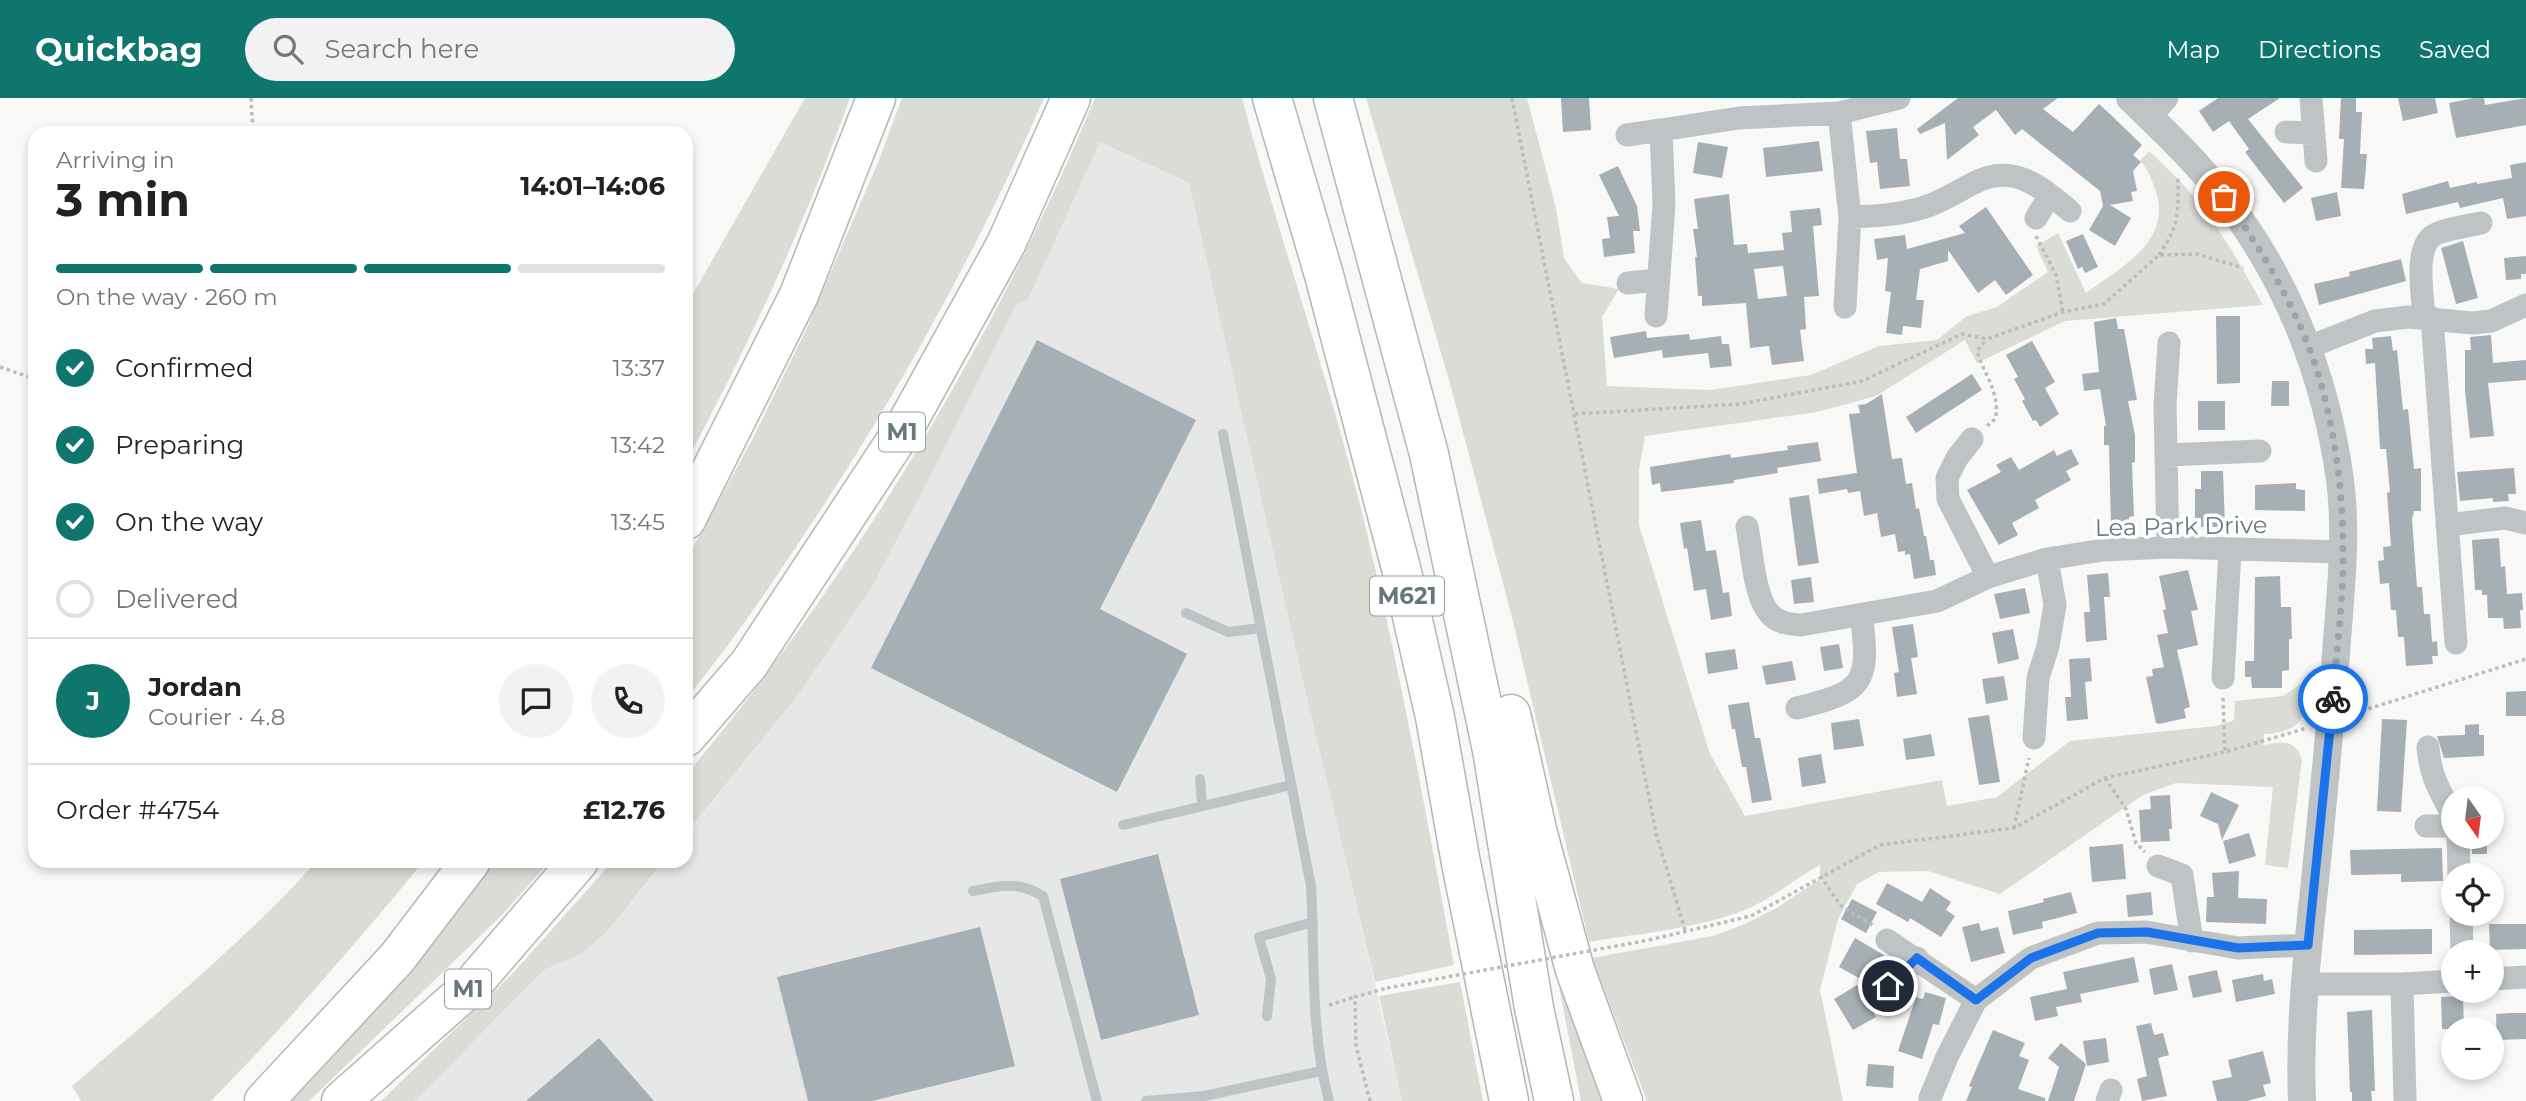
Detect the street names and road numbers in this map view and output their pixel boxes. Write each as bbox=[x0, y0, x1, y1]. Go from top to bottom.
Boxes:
road number: M1 bbox=[879, 412, 925, 452]
street label: Lea Park Drive bbox=[2095, 510, 2267, 542]
road number: M621 bbox=[1370, 576, 1444, 616]
road number: M1 bbox=[445, 970, 491, 1009]

